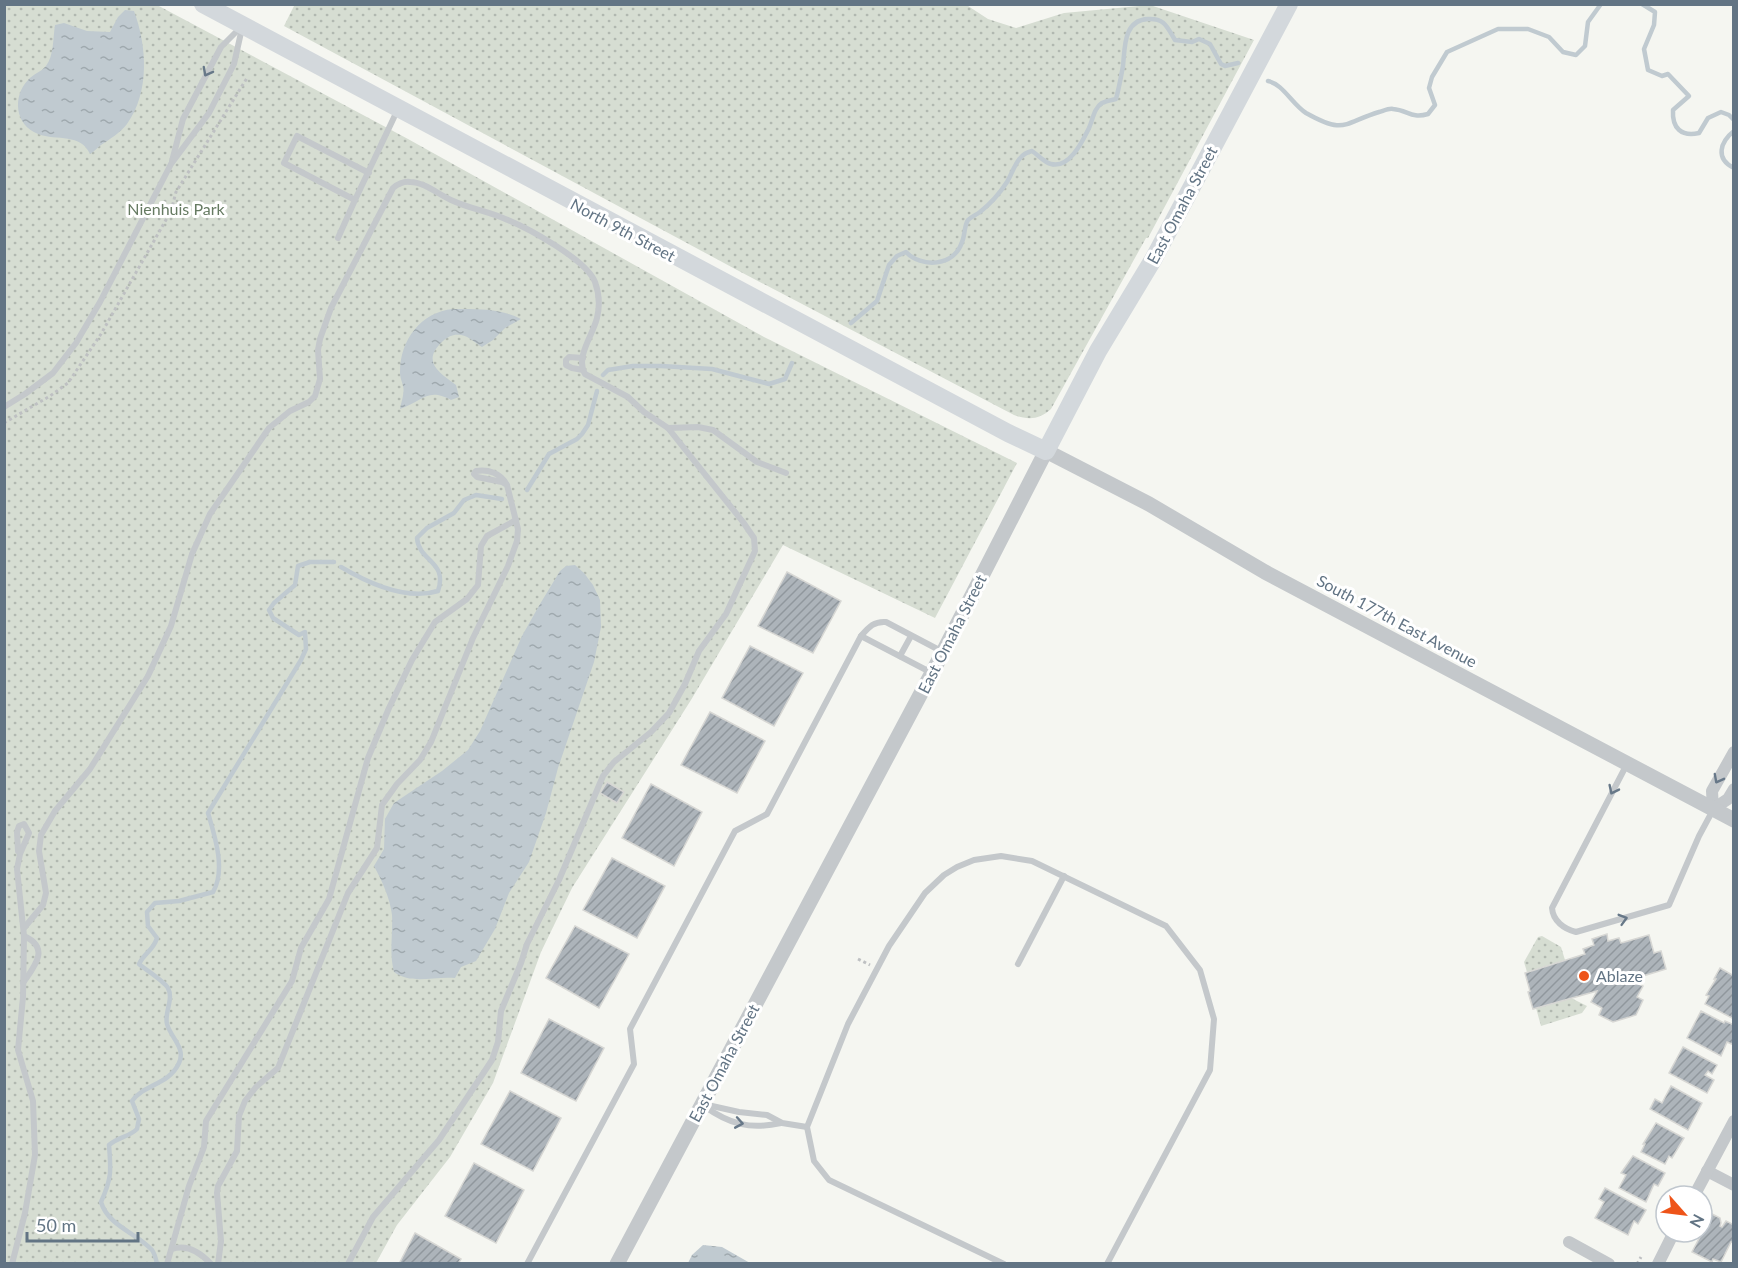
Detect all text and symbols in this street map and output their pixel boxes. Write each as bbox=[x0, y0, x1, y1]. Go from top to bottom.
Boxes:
one-way arrow bbox=[203, 66, 215, 77]
street label: East Omaha Street bbox=[1142, 142, 1221, 267]
street label: North 9th Street bbox=[568, 194, 679, 265]
park label: Nienhuis Park bbox=[127, 199, 226, 218]
street label: South 177th East Avenue bbox=[1314, 570, 1480, 671]
street label: East Omaha Street bbox=[913, 571, 990, 696]
one-way arrow bbox=[1714, 773, 1725, 783]
one-way arrow bbox=[1609, 783, 1621, 794]
one-way arrow bbox=[1617, 913, 1627, 926]
place label: Ablaze bbox=[1596, 966, 1643, 985]
marker: Ablaze bbox=[1577, 969, 1591, 983]
street label: East Omaha Street bbox=[684, 1000, 763, 1125]
one-way arrow bbox=[735, 1117, 744, 1129]
north arrow bbox=[1654, 1184, 1714, 1244]
scale bar bbox=[27, 1205, 138, 1243]
text: N bbox=[1686, 1211, 1709, 1231]
text: 50 m bbox=[36, 1214, 76, 1236]

